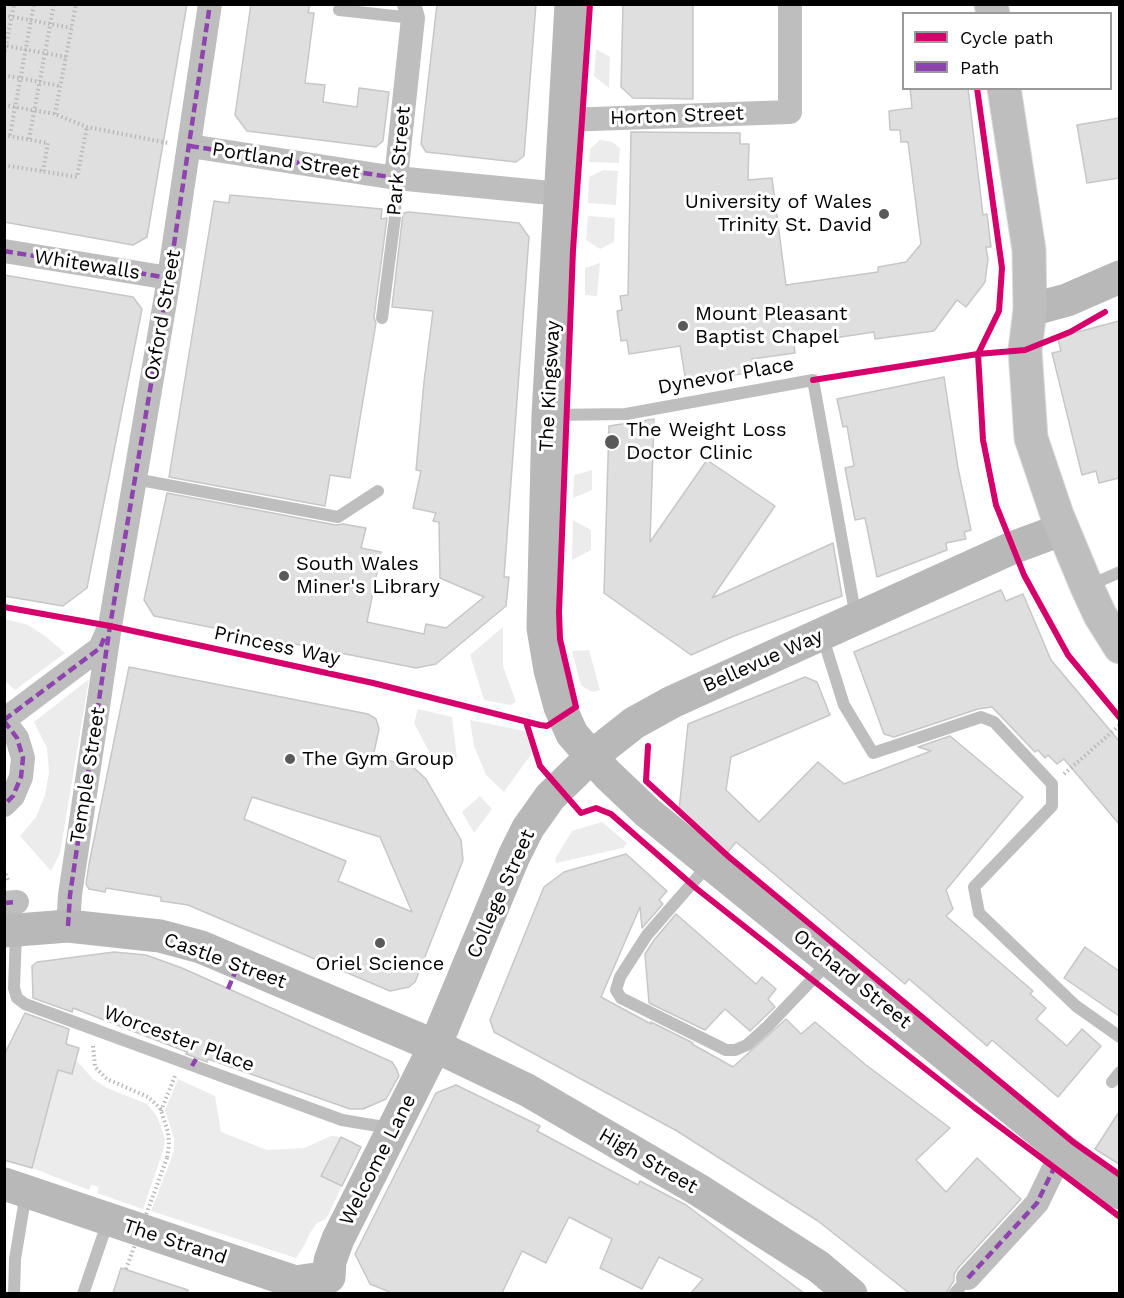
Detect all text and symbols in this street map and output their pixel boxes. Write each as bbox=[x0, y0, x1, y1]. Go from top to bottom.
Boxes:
legend bbox=[902, 12, 1112, 90]
text: Cycle path bbox=[960, 27, 1054, 48]
text: Path bbox=[960, 57, 1000, 78]
street label: Horton Street bbox=[610, 102, 744, 130]
street label: Park Street bbox=[382, 105, 416, 217]
street label: Portland Street bbox=[210, 137, 362, 185]
place label: University of Wales Trinity St. David bbox=[685, 190, 872, 237]
marker: University of Wales Trinity St. David bbox=[877, 207, 891, 221]
street label: Whitewalls bbox=[32, 245, 142, 285]
street label: Oxford Street bbox=[140, 248, 186, 382]
place label: Mount Pleasant Baptist Chapel bbox=[695, 302, 847, 349]
marker: Mount Pleasant Baptist Chapel bbox=[676, 319, 690, 333]
street label: The Kingsway bbox=[535, 320, 565, 452]
street label: Dynevor Place bbox=[656, 352, 796, 400]
place label: The Weight Loss Doctor Clinic bbox=[626, 418, 787, 465]
marker: The Weight Loss Doctor Clinic bbox=[603, 433, 621, 451]
place label: South Wales Miner's Library bbox=[296, 552, 440, 599]
marker: South Wales Miner's Library bbox=[277, 569, 291, 583]
street label: Princess Way bbox=[212, 621, 342, 671]
street label: Bellevue Way bbox=[699, 624, 827, 698]
street label: Temple Street bbox=[65, 705, 111, 845]
place label: The Gym Group bbox=[302, 747, 454, 771]
marker: The Gym Group bbox=[283, 752, 297, 766]
street label: College Street bbox=[462, 826, 540, 962]
street label: Orchard Street bbox=[788, 924, 916, 1034]
street label: Castle Street bbox=[160, 928, 290, 994]
marker: Oriel Science bbox=[373, 936, 387, 950]
place label: Oriel Science bbox=[316, 952, 444, 976]
street label: Worcester Place bbox=[100, 1001, 258, 1077]
street label: Welcome Lane bbox=[335, 1090, 421, 1230]
street label: High Street bbox=[594, 1123, 702, 1199]
street label: The Strand bbox=[120, 1214, 230, 1270]

